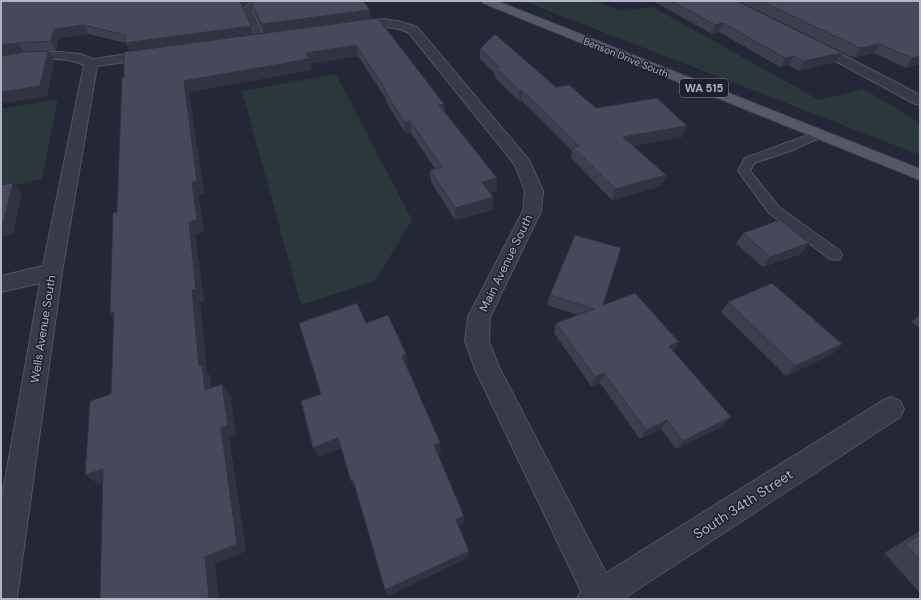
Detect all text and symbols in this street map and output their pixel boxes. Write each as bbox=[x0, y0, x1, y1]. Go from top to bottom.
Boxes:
street label: Benson Drive South bbox=[582, 35, 670, 80]
road number: WA 515 bbox=[680, 79, 728, 97]
street label: Main Avenue South bbox=[476, 212, 536, 314]
street label: Wells Avenue South bbox=[27, 274, 59, 384]
street label: South 34th Street bbox=[690, 465, 796, 543]

